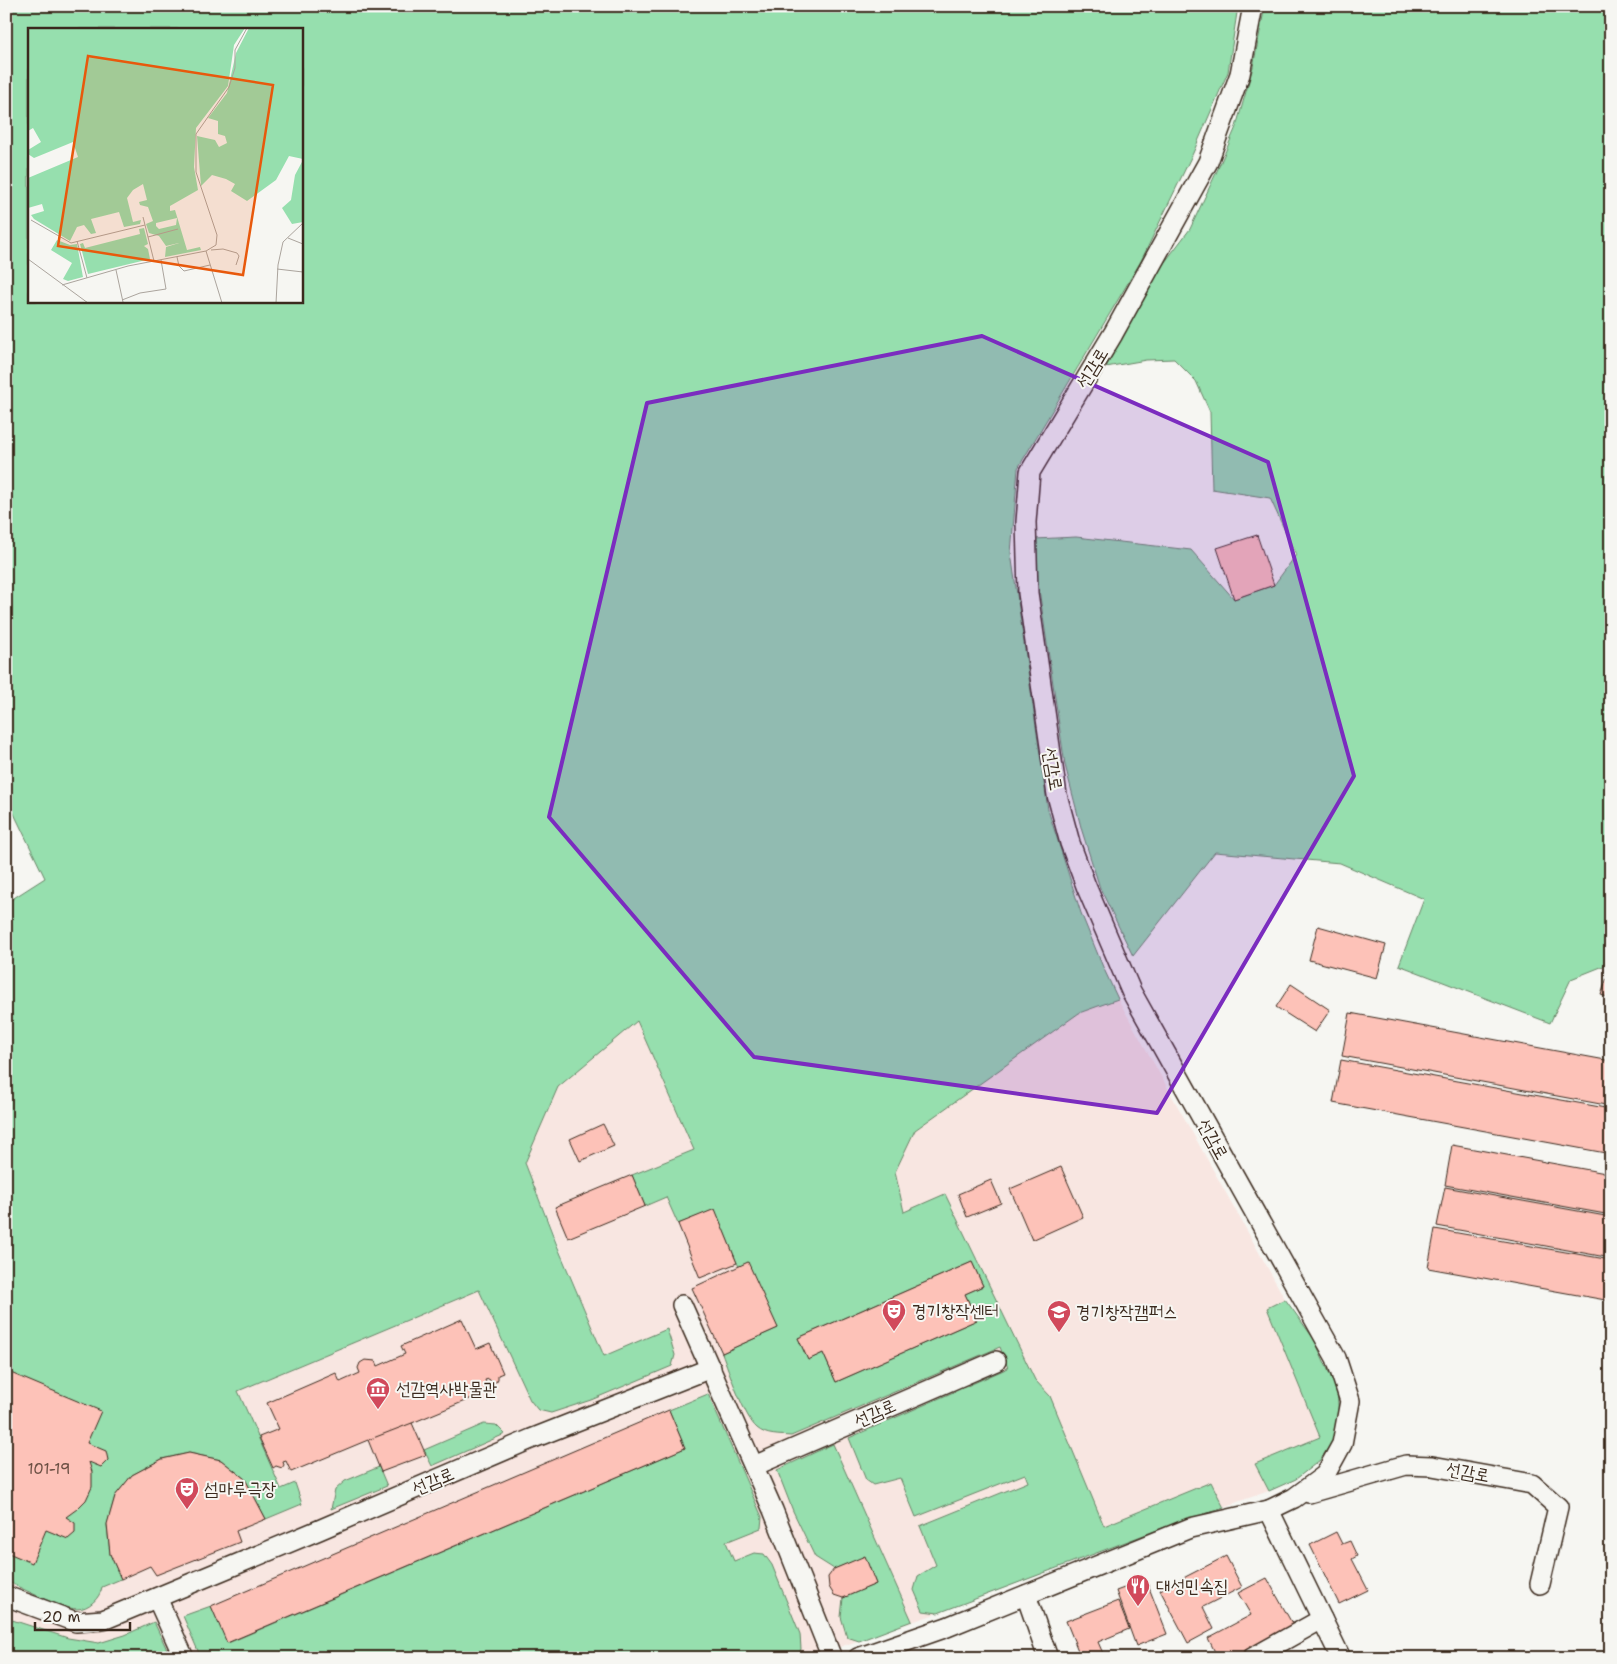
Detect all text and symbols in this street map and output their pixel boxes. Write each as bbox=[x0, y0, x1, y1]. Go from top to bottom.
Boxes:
inset map bbox=[28, 28, 302, 302]
street label: 선감로 bbox=[1071, 343, 1113, 393]
street label: 선감로 bbox=[1037, 746, 1069, 792]
street label: 선감로 bbox=[1192, 1114, 1234, 1164]
theatre icon: 경기창작센터 bbox=[881, 1298, 907, 1332]
place label: 경기창작센터 bbox=[912, 1299, 999, 1323]
school or university icon: 경기창작캠퍼스 bbox=[1046, 1299, 1072, 1333]
place label: 경기창작캠퍼스 bbox=[1076, 1300, 1177, 1324]
museum icon: 선감역사박물관 bbox=[365, 1376, 391, 1410]
place label: 선감역사박물관 bbox=[396, 1377, 497, 1401]
street label: 선감로 bbox=[850, 1393, 900, 1433]
street label: 선감로 bbox=[1445, 1456, 1491, 1488]
house number: 101-19 bbox=[28, 1459, 71, 1479]
street label: 선감로 bbox=[408, 1461, 458, 1501]
theatre icon: 섬마루극장 bbox=[174, 1476, 200, 1510]
place label: 섬마루극장 bbox=[204, 1477, 276, 1501]
restaurant icon: 대성민속집 bbox=[1125, 1573, 1151, 1607]
place label: 대성민속집 bbox=[1156, 1574, 1228, 1598]
scale bar bbox=[35, 1599, 130, 1631]
text: 20 m bbox=[42, 1607, 81, 1627]

